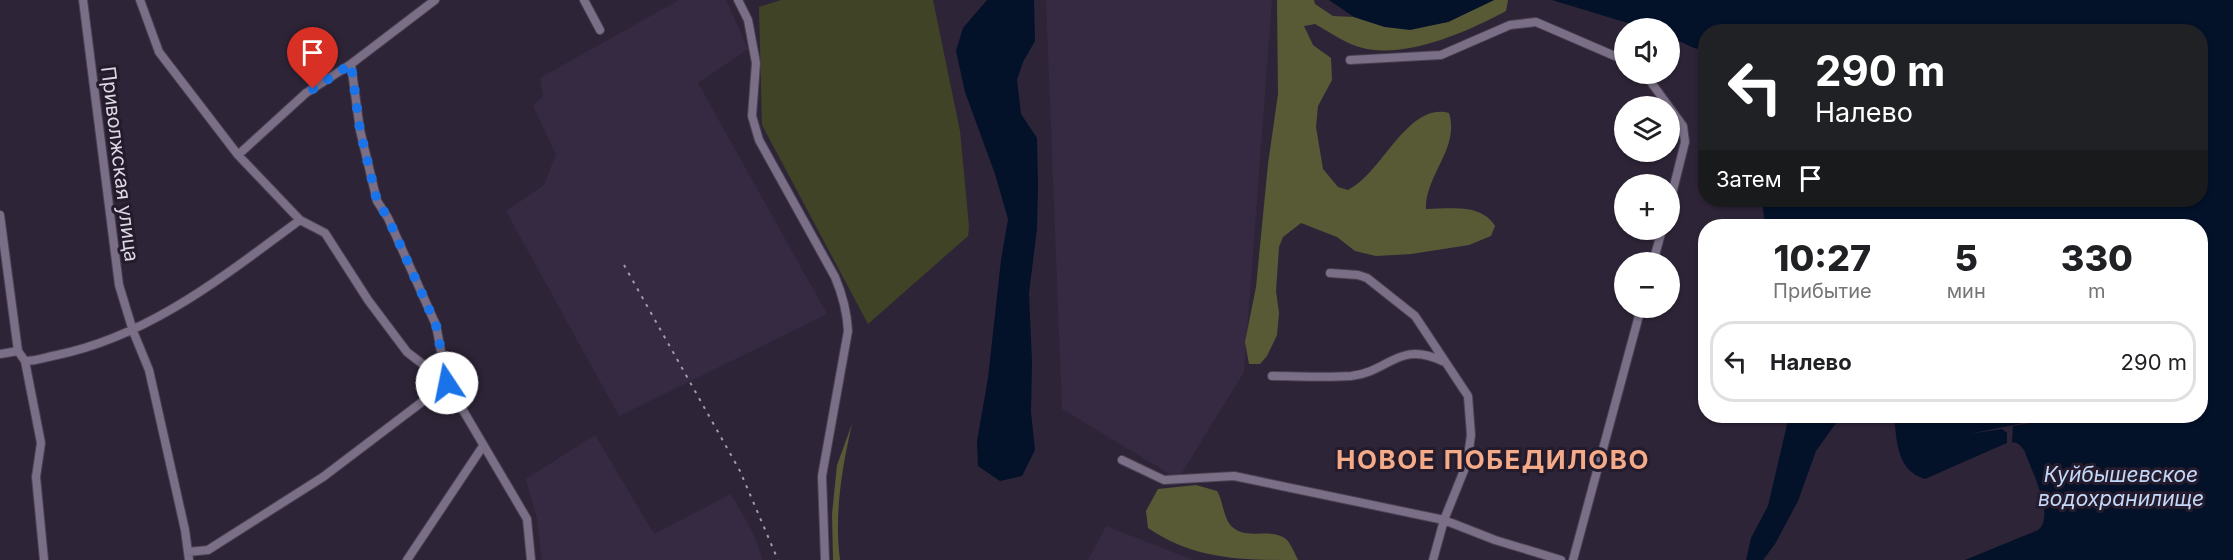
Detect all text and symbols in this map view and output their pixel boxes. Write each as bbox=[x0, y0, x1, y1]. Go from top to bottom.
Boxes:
map controls bbox=[1614, 18, 1680, 318]
button: sound bbox=[1614, 18, 1680, 84]
pin bbox=[287, 27, 338, 89]
icon: arrive bbox=[296, 36, 329, 69]
text: 290 m bbox=[1815, 45, 1945, 96]
icon: left bbox=[1716, 48, 1794, 126]
street label: Приволжская улица bbox=[96, 65, 144, 263]
button: layers bbox=[1614, 96, 1680, 162]
text: Налево bbox=[1815, 96, 1913, 129]
icon: arrive bbox=[1794, 162, 1827, 195]
text: Затем bbox=[1716, 166, 1782, 192]
button: + bbox=[1614, 174, 1680, 240]
text: 10:27 bbox=[1774, 236, 1871, 280]
text: 5 bbox=[1954, 236, 1978, 280]
text: 330 bbox=[2061, 236, 2133, 280]
button: − bbox=[1614, 252, 1680, 318]
text: Прибытие bbox=[1773, 279, 1872, 303]
text: мин bbox=[1947, 279, 1986, 303]
text: m bbox=[2088, 279, 2106, 303]
icon: left bbox=[1719, 345, 1752, 378]
text: Налево bbox=[1770, 349, 1852, 375]
text: 290 m bbox=[2121, 349, 2187, 375]
position arrow bbox=[415, 351, 479, 415]
district label: НОВОЕ ПОБЕДИЛОВО bbox=[1336, 444, 1650, 475]
water label: Куйбышевское водохранилище bbox=[2038, 462, 2204, 511]

